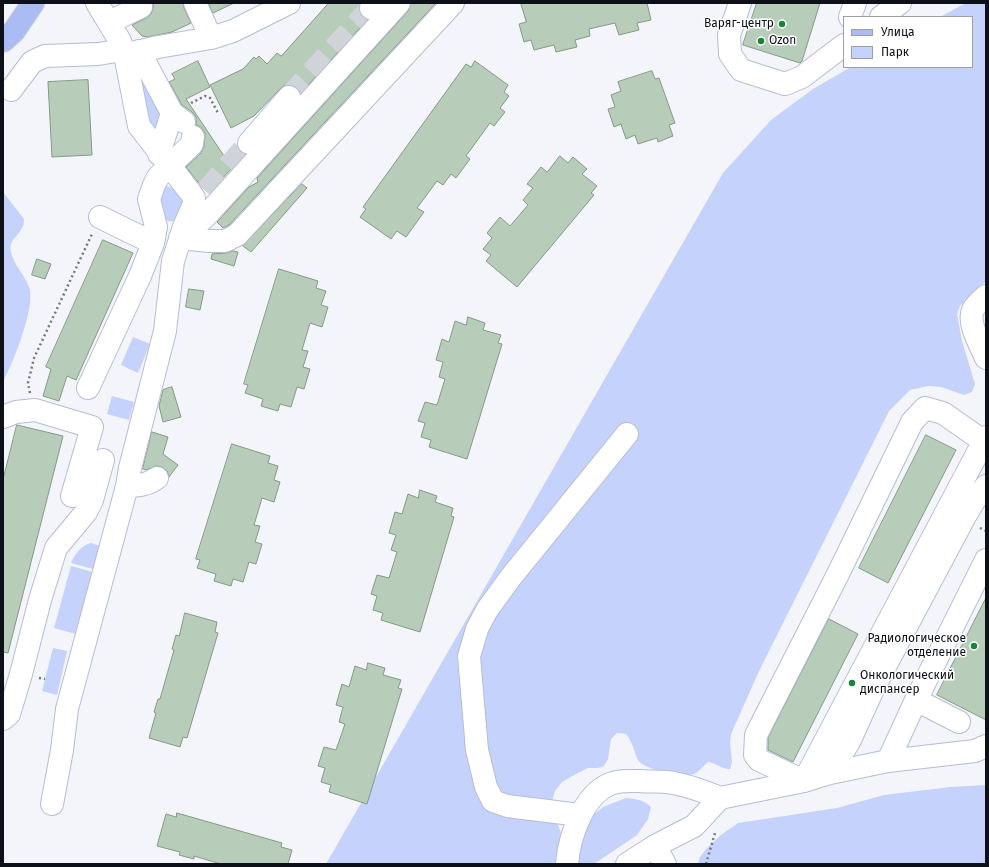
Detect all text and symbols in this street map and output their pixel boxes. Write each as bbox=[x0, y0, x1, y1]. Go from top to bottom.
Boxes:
legend bbox=[843, 16, 973, 68]
place label: Варяг-центр bbox=[704, 17, 774, 31]
marker: Варяг-центр bbox=[777, 19, 787, 29]
text: Улица bbox=[881, 25, 915, 39]
place label: Ozon bbox=[769, 34, 796, 48]
marker: Ozon bbox=[756, 36, 766, 46]
text: Парк bbox=[881, 45, 909, 59]
place label: Радиологическое отделение bbox=[868, 632, 966, 660]
marker: Радиологическое отделение bbox=[969, 641, 979, 651]
place label: Онкологический диспансер bbox=[860, 669, 954, 697]
marker: Онкологический диспансер bbox=[847, 678, 857, 688]

